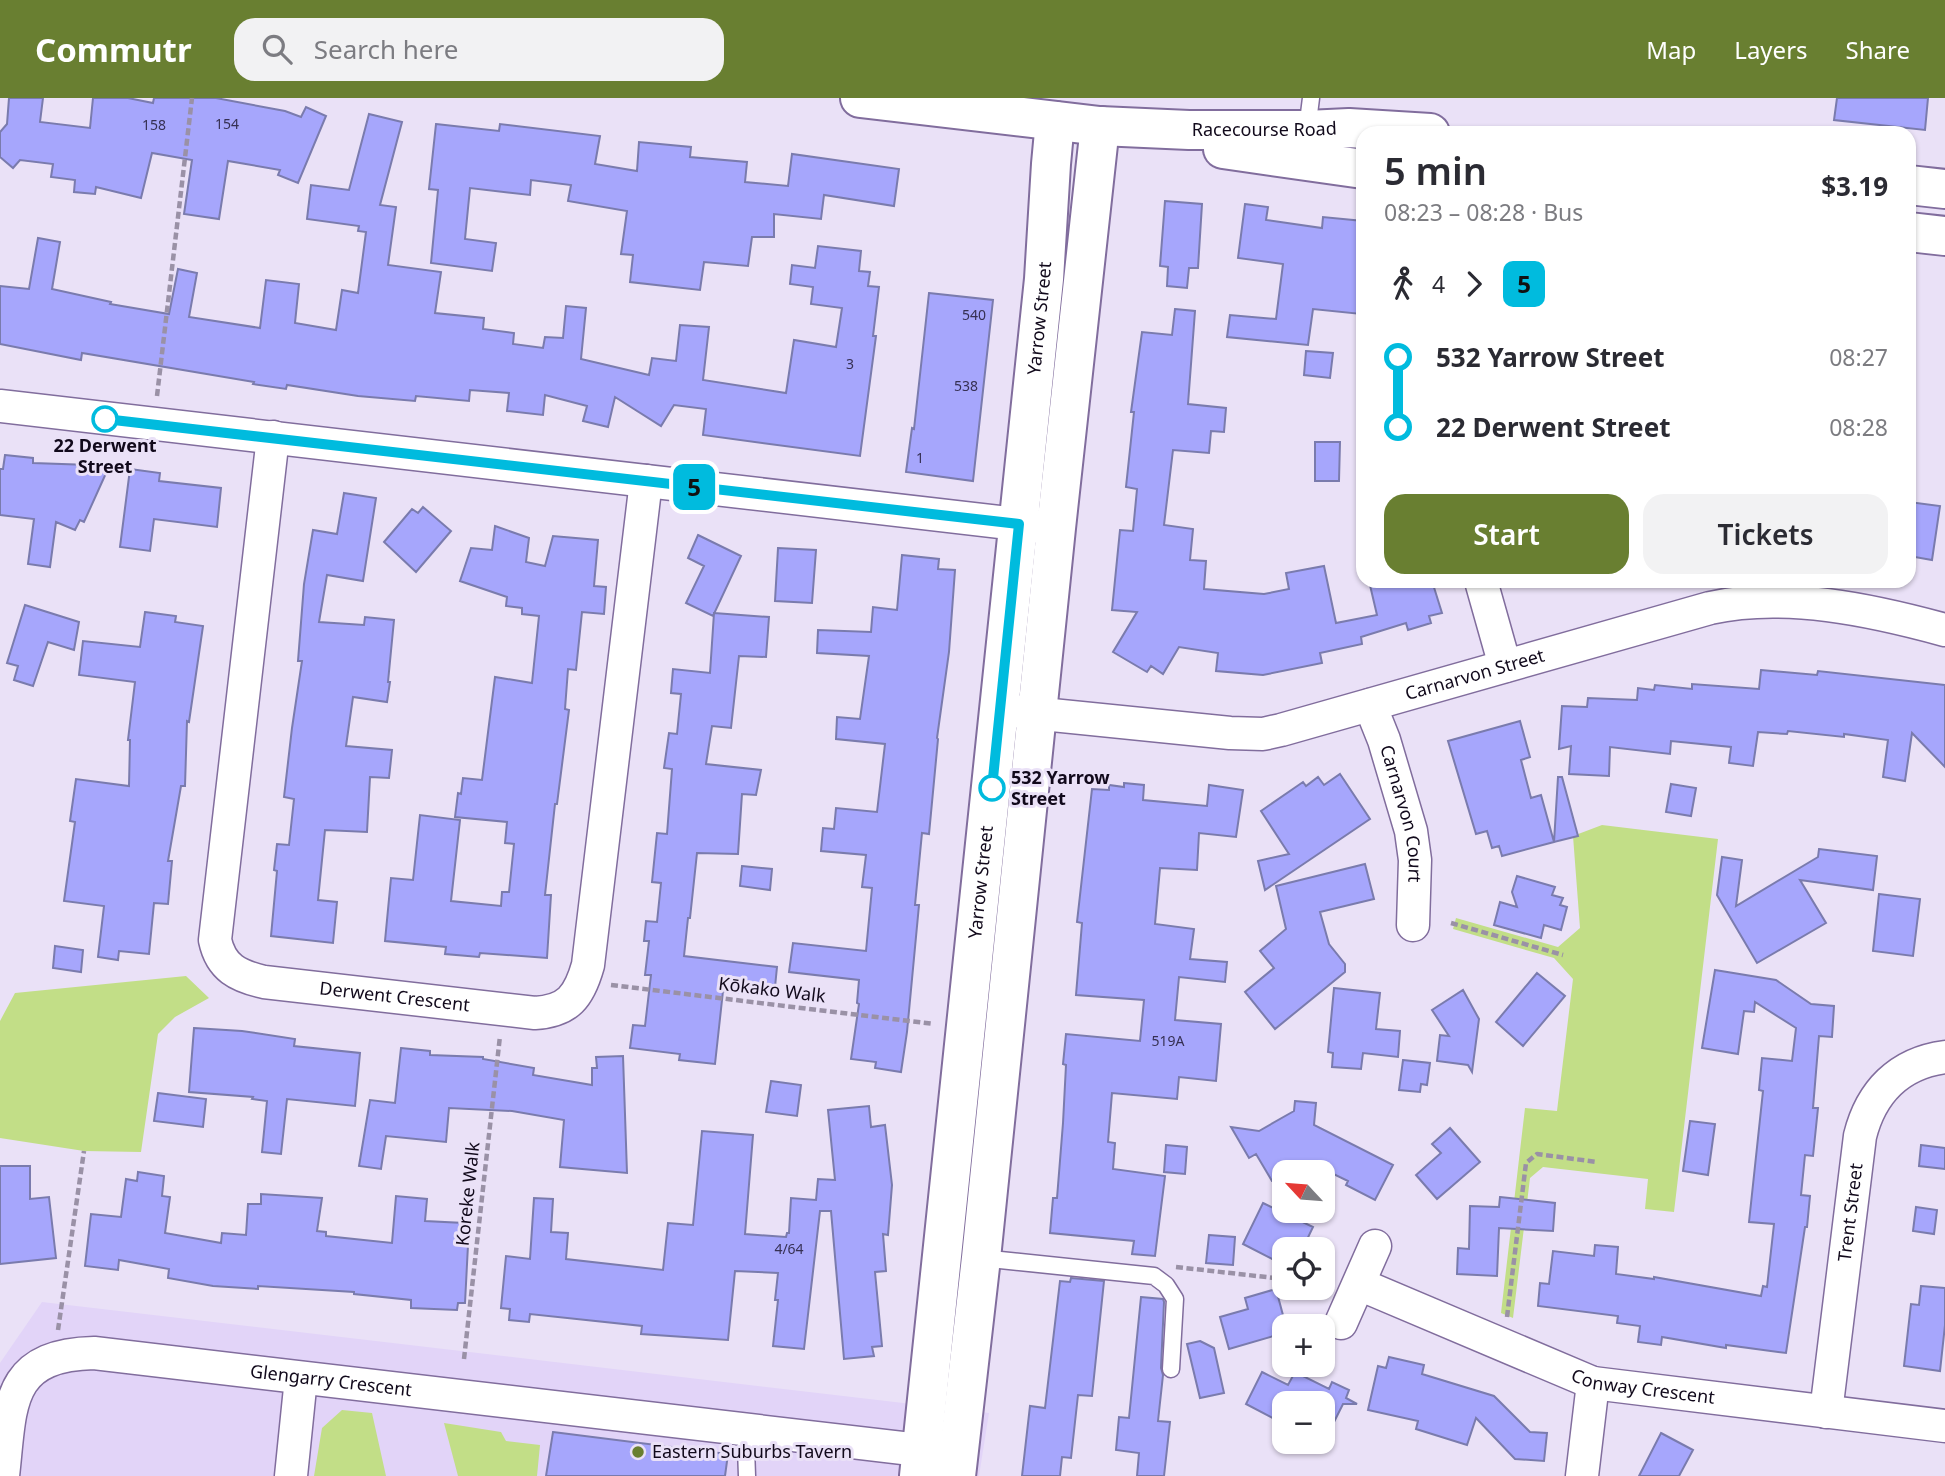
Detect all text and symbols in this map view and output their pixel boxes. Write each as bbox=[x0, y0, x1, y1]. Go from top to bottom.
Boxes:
search box bbox=[234, 18, 724, 81]
text: Commutr bbox=[35, 27, 192, 72]
icon: search bbox=[258, 30, 296, 68]
text: Search here bbox=[314, 31, 458, 67]
text: Map bbox=[1646, 33, 1696, 66]
text: Layers bbox=[1734, 33, 1808, 66]
text: Share bbox=[1846, 33, 1910, 66]
house number: 154 bbox=[215, 114, 239, 133]
house number: 158 bbox=[142, 115, 166, 134]
street label: Racecourse Road bbox=[1192, 116, 1337, 141]
text: 5 min bbox=[1384, 144, 1487, 196]
text: $3.19 bbox=[1821, 168, 1888, 204]
text: 08:23 – 08:28 · Bus bbox=[1384, 196, 1583, 228]
street label: Yarrow Street bbox=[1021, 260, 1056, 376]
icon: walk bbox=[1384, 265, 1422, 303]
icon: forward bbox=[1455, 265, 1493, 303]
text: 5 bbox=[1517, 267, 1531, 300]
text: 4 bbox=[1432, 268, 1445, 300]
house number: 540 bbox=[962, 305, 986, 324]
text: 532 Yarrow Street bbox=[1436, 339, 1664, 375]
text: 08:27 bbox=[1829, 341, 1888, 373]
house number: 3 bbox=[846, 354, 854, 373]
house number: 538 bbox=[954, 376, 978, 395]
marker: 22 Derwent Street bbox=[92, 406, 118, 432]
text: 22 Derwent Street bbox=[1436, 409, 1670, 445]
text: 08:28 bbox=[1829, 411, 1888, 443]
place label: 22 Derwent Street bbox=[54, 433, 157, 478]
house number: 1 bbox=[916, 448, 924, 467]
line badge: 5 bbox=[671, 464, 717, 510]
text: 5 bbox=[687, 470, 701, 503]
button: Start bbox=[1384, 494, 1629, 574]
button: Tickets bbox=[1643, 494, 1888, 574]
street label: Carnarvon Street bbox=[1402, 643, 1547, 705]
street label: Carnarvon Court bbox=[1375, 742, 1428, 883]
place label: 532 Yarrow Street bbox=[1011, 765, 1110, 810]
marker: 532 Yarrow Street bbox=[979, 775, 1005, 801]
street label: Yarrow Street bbox=[962, 824, 998, 940]
street label: Kōkako Walk bbox=[717, 971, 827, 1008]
street label: Derwent Crescent bbox=[318, 975, 472, 1017]
house number: 519A bbox=[1152, 1031, 1185, 1050]
street label: Koreke Walk bbox=[450, 1140, 484, 1247]
north arrow bbox=[1272, 1160, 1335, 1223]
map controls bbox=[1272, 1160, 1335, 1454]
street label: Trent Street bbox=[1832, 1161, 1868, 1263]
button: locate bbox=[1272, 1237, 1335, 1300]
house number: 4/64 bbox=[774, 1239, 804, 1258]
button: + bbox=[1272, 1314, 1335, 1377]
street label: Glengarry Crescent bbox=[249, 1358, 414, 1401]
street label: Conway Crescent bbox=[1568, 1362, 1717, 1409]
button: − bbox=[1272, 1391, 1335, 1454]
place label: Eastern Suburbs Tavern bbox=[652, 1439, 852, 1463]
marker: Eastern Suburbs Tavern bbox=[630, 1444, 646, 1460]

